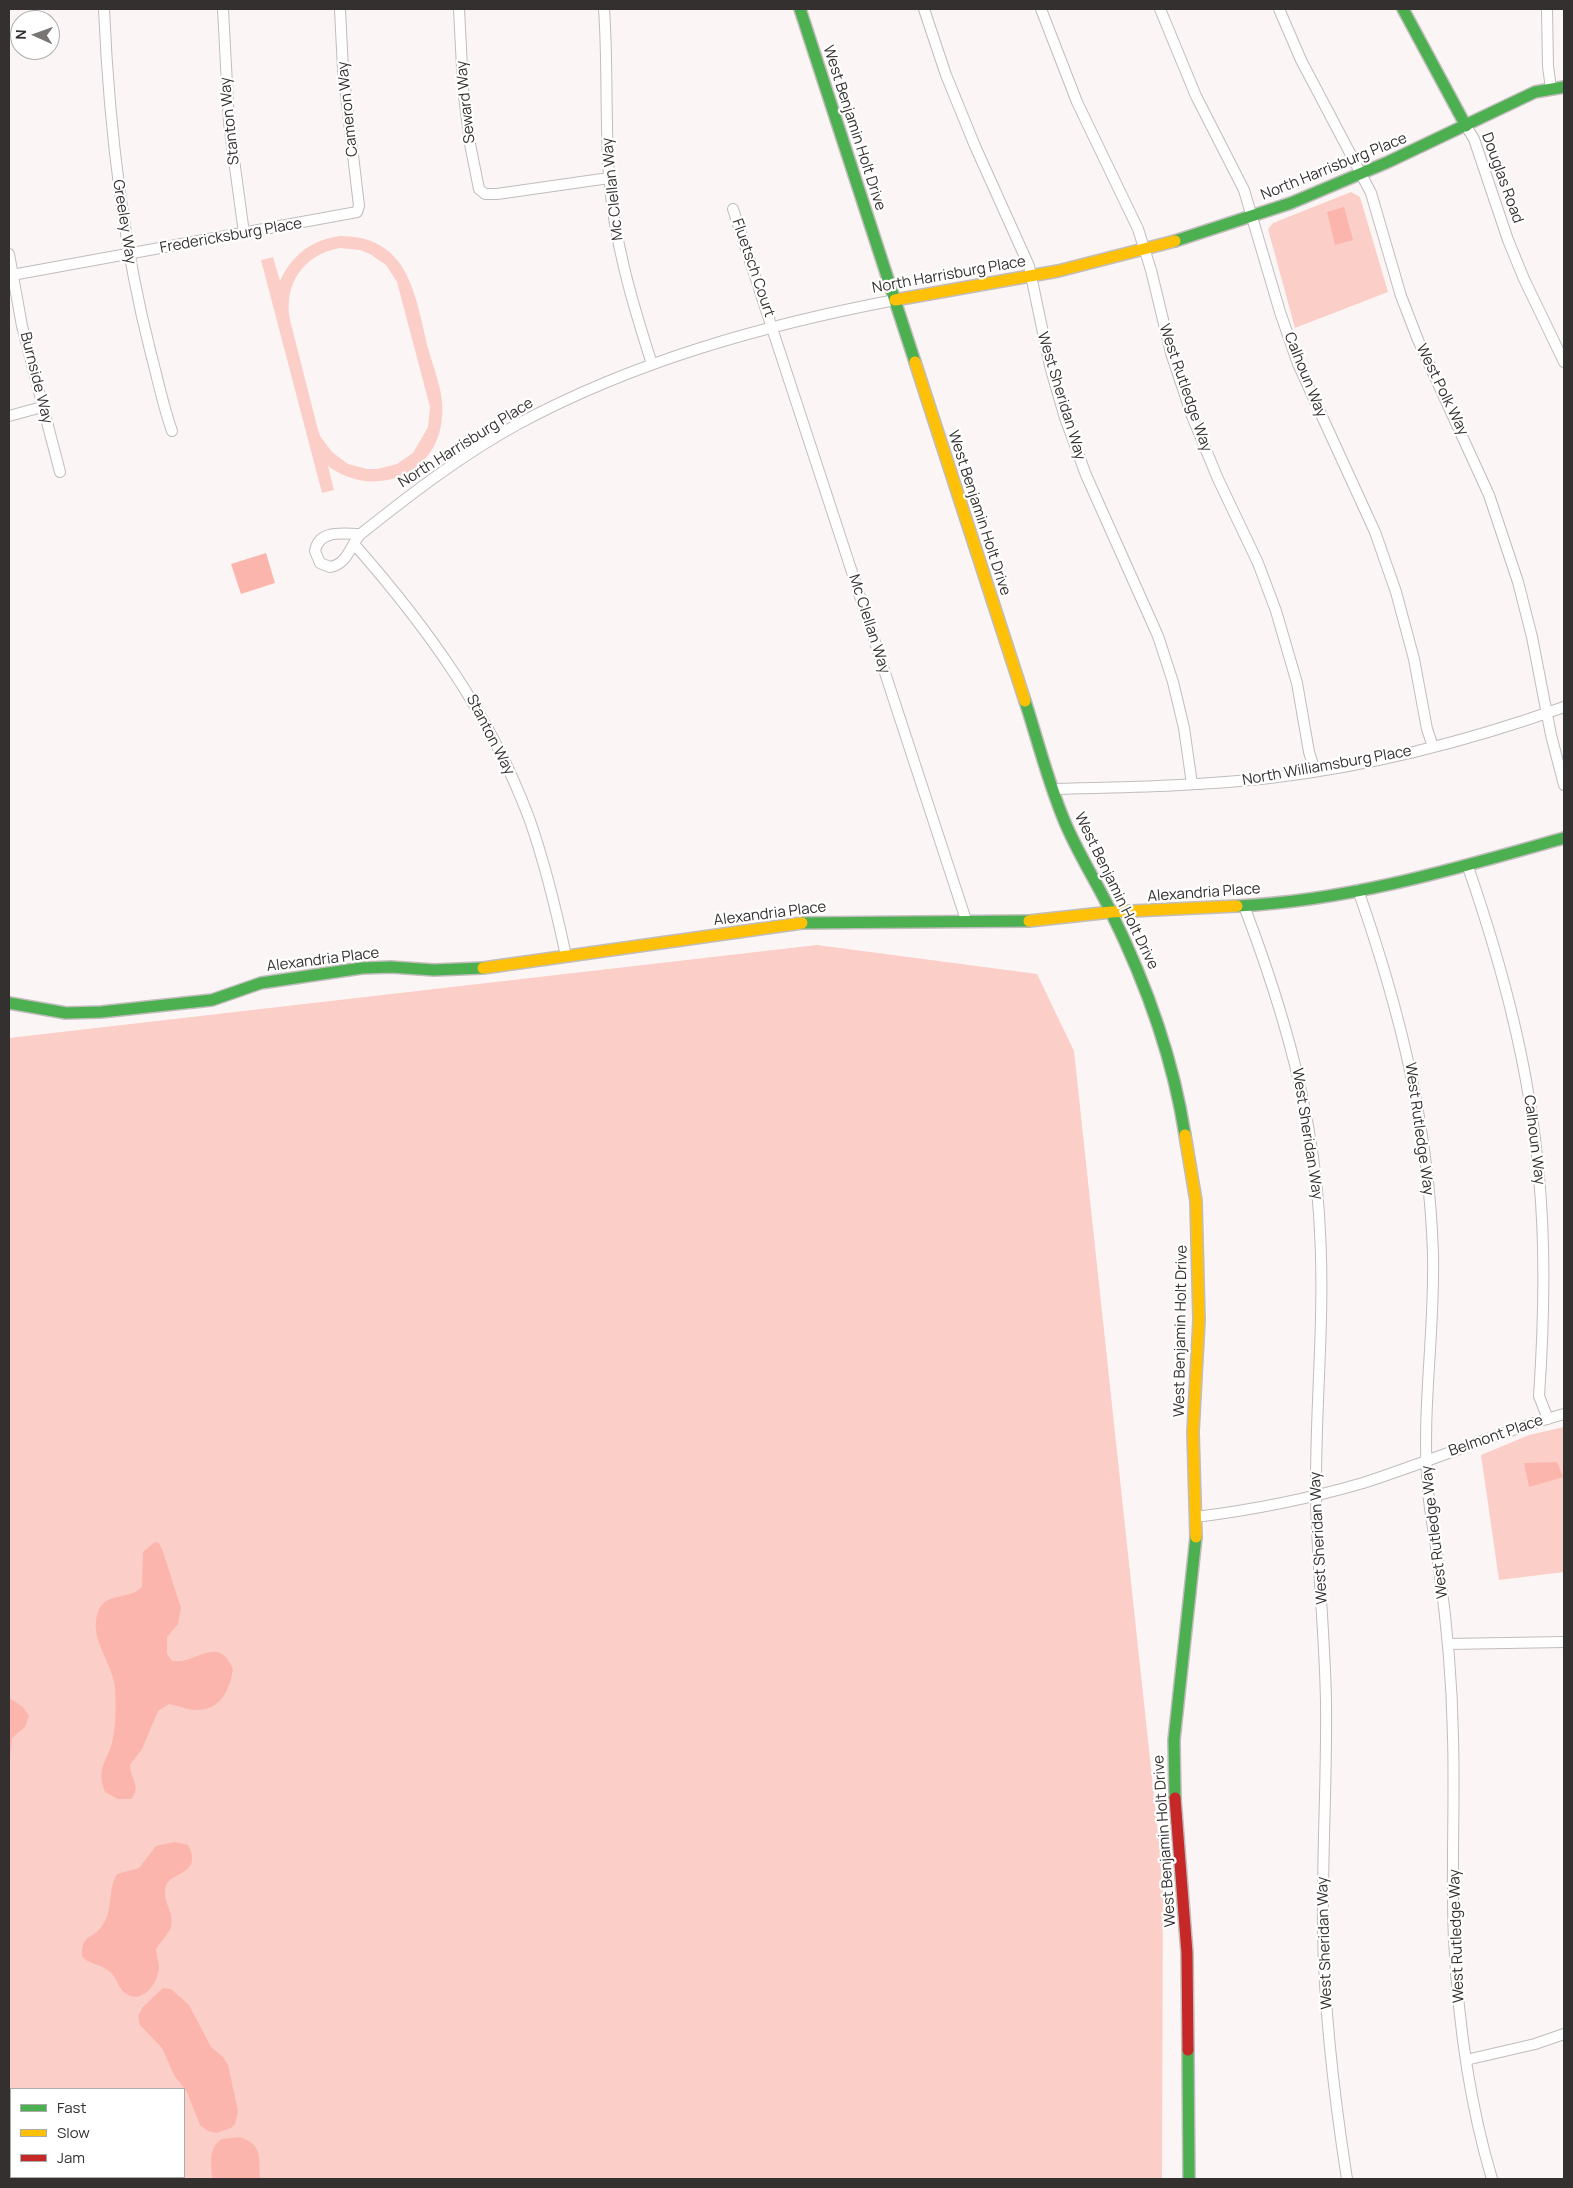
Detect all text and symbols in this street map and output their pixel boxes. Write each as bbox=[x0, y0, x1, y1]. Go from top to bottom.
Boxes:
north arrow bbox=[10, 10, 60, 60]
text: N bbox=[11, 29, 30, 40]
street label: West Benjamin Holt Drive bbox=[819, 43, 889, 213]
street label: Cameron Way bbox=[334, 60, 362, 158]
street label: Seward Way bbox=[453, 60, 479, 144]
street label: Stanton Way bbox=[216, 76, 244, 166]
street label: North Harrisburg Place bbox=[1258, 129, 1410, 205]
street label: Douglas Road bbox=[1477, 130, 1527, 226]
street label: Mc Clellan Way bbox=[599, 137, 627, 241]
street label: Greeley Way bbox=[108, 178, 140, 266]
street label: Fredericksburg Place bbox=[158, 215, 304, 257]
street label: Fluetsch Court bbox=[728, 216, 778, 320]
street label: North Harrisburg Place bbox=[871, 253, 1027, 297]
street label: West Rutledge Way bbox=[1155, 322, 1215, 454]
street label: Burnside Way bbox=[16, 330, 56, 426]
street label: West Sheridan Way bbox=[1033, 330, 1089, 462]
street label: Calhoun Way bbox=[1280, 330, 1330, 420]
street label: West Polk Way bbox=[1412, 341, 1472, 439]
street label: North Harrisburg Place bbox=[395, 394, 537, 492]
street label: West Benjamin Holt Drive bbox=[944, 428, 1014, 598]
street label: Mc Clellan Way bbox=[844, 572, 894, 676]
street label: Stanton Way bbox=[462, 692, 518, 778]
street label: North Williamsburg Place bbox=[1241, 742, 1413, 790]
street label: West Benjamin Holt Drive bbox=[1070, 810, 1162, 972]
street label: Alexandria Place bbox=[1147, 880, 1261, 906]
street label: Alexandria Place bbox=[713, 898, 827, 930]
street label: Alexandria Place bbox=[266, 944, 380, 976]
street label: West Rutledge Way bbox=[1401, 1061, 1437, 1197]
street label: West Sheridan Way bbox=[1288, 1067, 1326, 1201]
street label: Calhoun Way bbox=[1520, 1094, 1548, 1186]
street label: West Benjamin Holt Drive bbox=[1170, 1245, 1192, 1417]
street label: Belmont Place bbox=[1446, 1411, 1546, 1461]
street label: West Rutledge Way bbox=[1418, 1464, 1452, 1600]
street label: West Sheridan Way bbox=[1307, 1471, 1331, 1605]
street label: West Benjamin Holt Drive bbox=[1150, 1754, 1180, 1928]
street label: West Rutledge Way bbox=[1446, 1869, 1468, 2003]
street label: West Sheridan Way bbox=[1314, 1876, 1336, 2010]
legend bbox=[10, 2088, 185, 2178]
text: Fast bbox=[57, 2097, 86, 2118]
text: Slow bbox=[57, 2122, 90, 2143]
text: Jam bbox=[57, 2147, 85, 2168]

